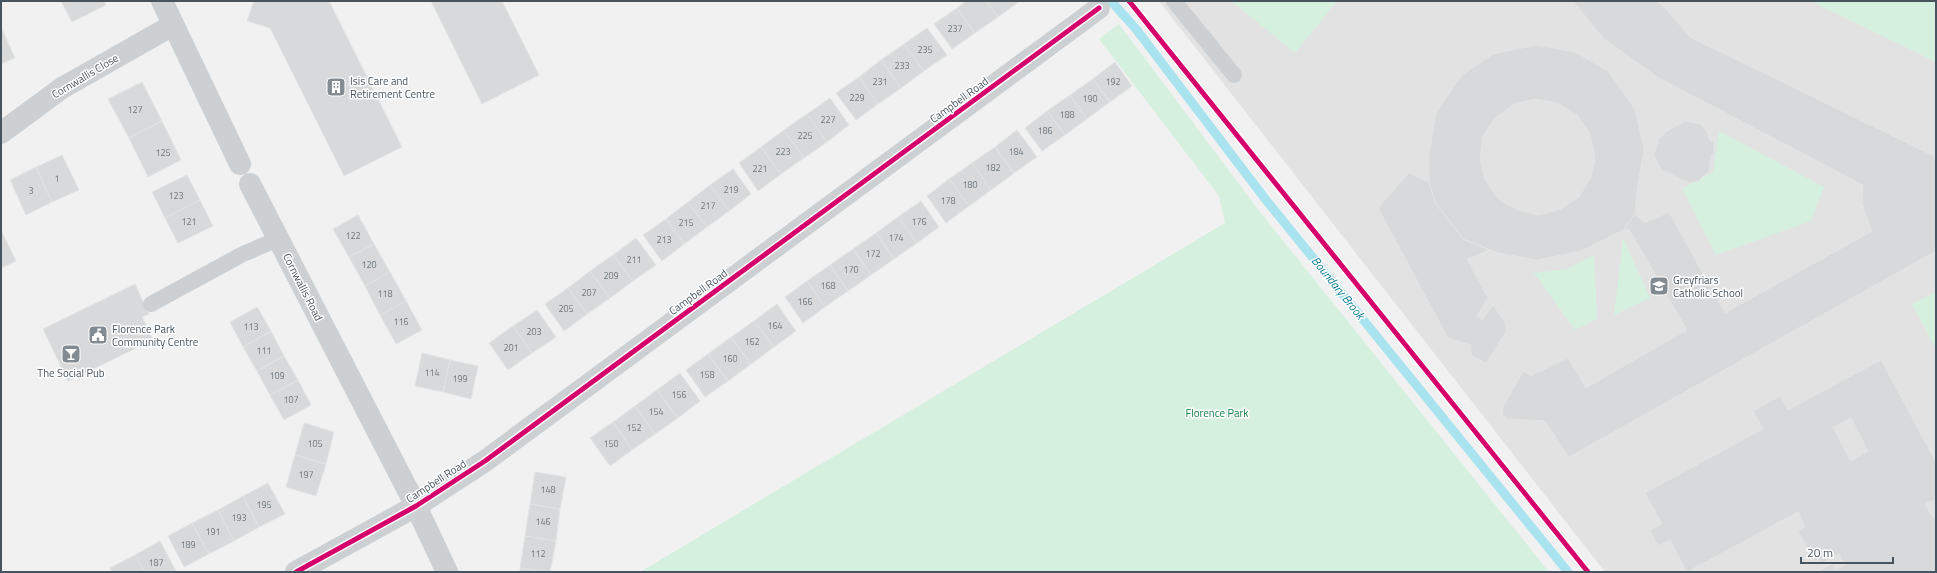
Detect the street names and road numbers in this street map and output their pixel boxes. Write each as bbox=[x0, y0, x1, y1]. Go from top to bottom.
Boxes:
street label: Cornwallis Close bbox=[49, 50, 122, 102]
street label: Campbell Road bbox=[926, 73, 992, 127]
street label: Cornwallis Road bbox=[279, 250, 327, 324]
street label: Campbell Road bbox=[665, 265, 731, 319]
street label: Campbell Road bbox=[403, 455, 469, 507]

